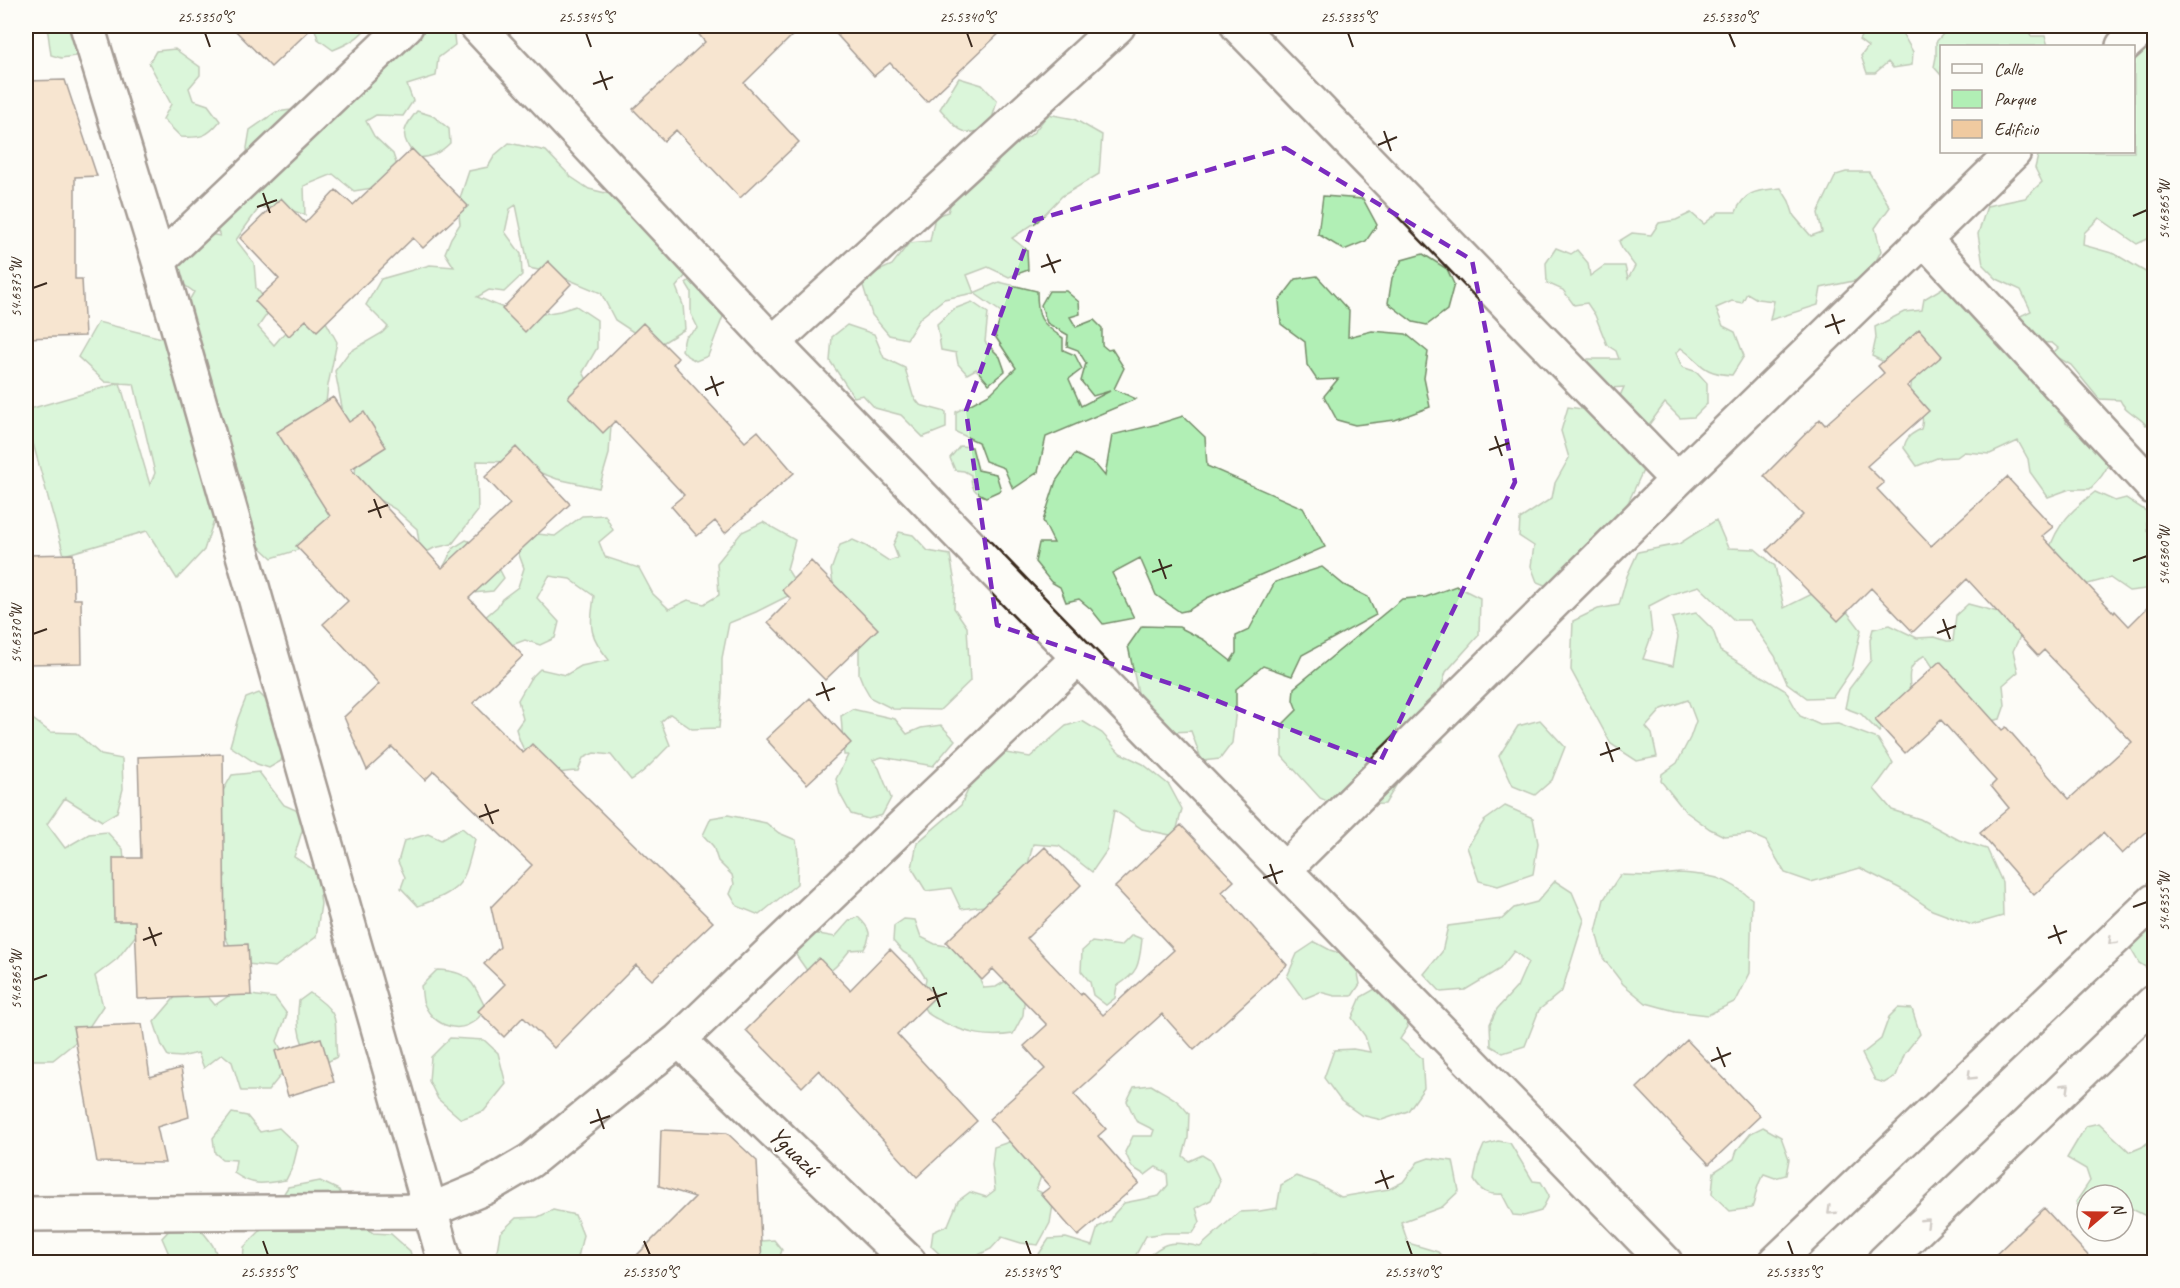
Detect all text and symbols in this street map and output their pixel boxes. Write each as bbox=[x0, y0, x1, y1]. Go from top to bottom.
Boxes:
text: 25.5350°S bbox=[177, 8, 235, 27]
text: 25.5345°S bbox=[558, 8, 616, 27]
text: 25.5340°S bbox=[939, 8, 997, 27]
text: 25.5335°S bbox=[1320, 8, 1378, 27]
text: 25.5330°S bbox=[1701, 8, 1759, 27]
legend bbox=[1940, 45, 2135, 153]
text: Calle bbox=[1994, 58, 2023, 80]
text: Parque bbox=[1994, 88, 2036, 110]
text: Edificio bbox=[1994, 118, 2040, 140]
text: 54.6365°W bbox=[2155, 178, 2174, 239]
text: 54.6375°W bbox=[7, 256, 26, 317]
text: 54.6360°W bbox=[2155, 524, 2174, 585]
text: 54.6370°W bbox=[7, 602, 26, 663]
text: 54.6355°W bbox=[2155, 870, 2174, 931]
one-way arrow bbox=[2109, 934, 2119, 945]
text: 54.6365°W bbox=[7, 948, 26, 1009]
one-way arrow bbox=[1968, 1069, 1978, 1080]
one-way arrow bbox=[2059, 1083, 2070, 1094]
street label: Yguazú bbox=[761, 1119, 828, 1185]
north arrow bbox=[2075, 1183, 2135, 1243]
text: N bbox=[2107, 1200, 2130, 1219]
one-way arrow bbox=[1827, 1204, 1837, 1215]
one-way arrow bbox=[1920, 1218, 1930, 1229]
text: 25.5355°S bbox=[240, 1263, 298, 1282]
text: 25.5350°S bbox=[622, 1263, 680, 1282]
text: 25.5345°S bbox=[1003, 1263, 1061, 1282]
text: 25.5340°S bbox=[1384, 1263, 1442, 1282]
text: 25.5335°S bbox=[1765, 1263, 1823, 1282]

